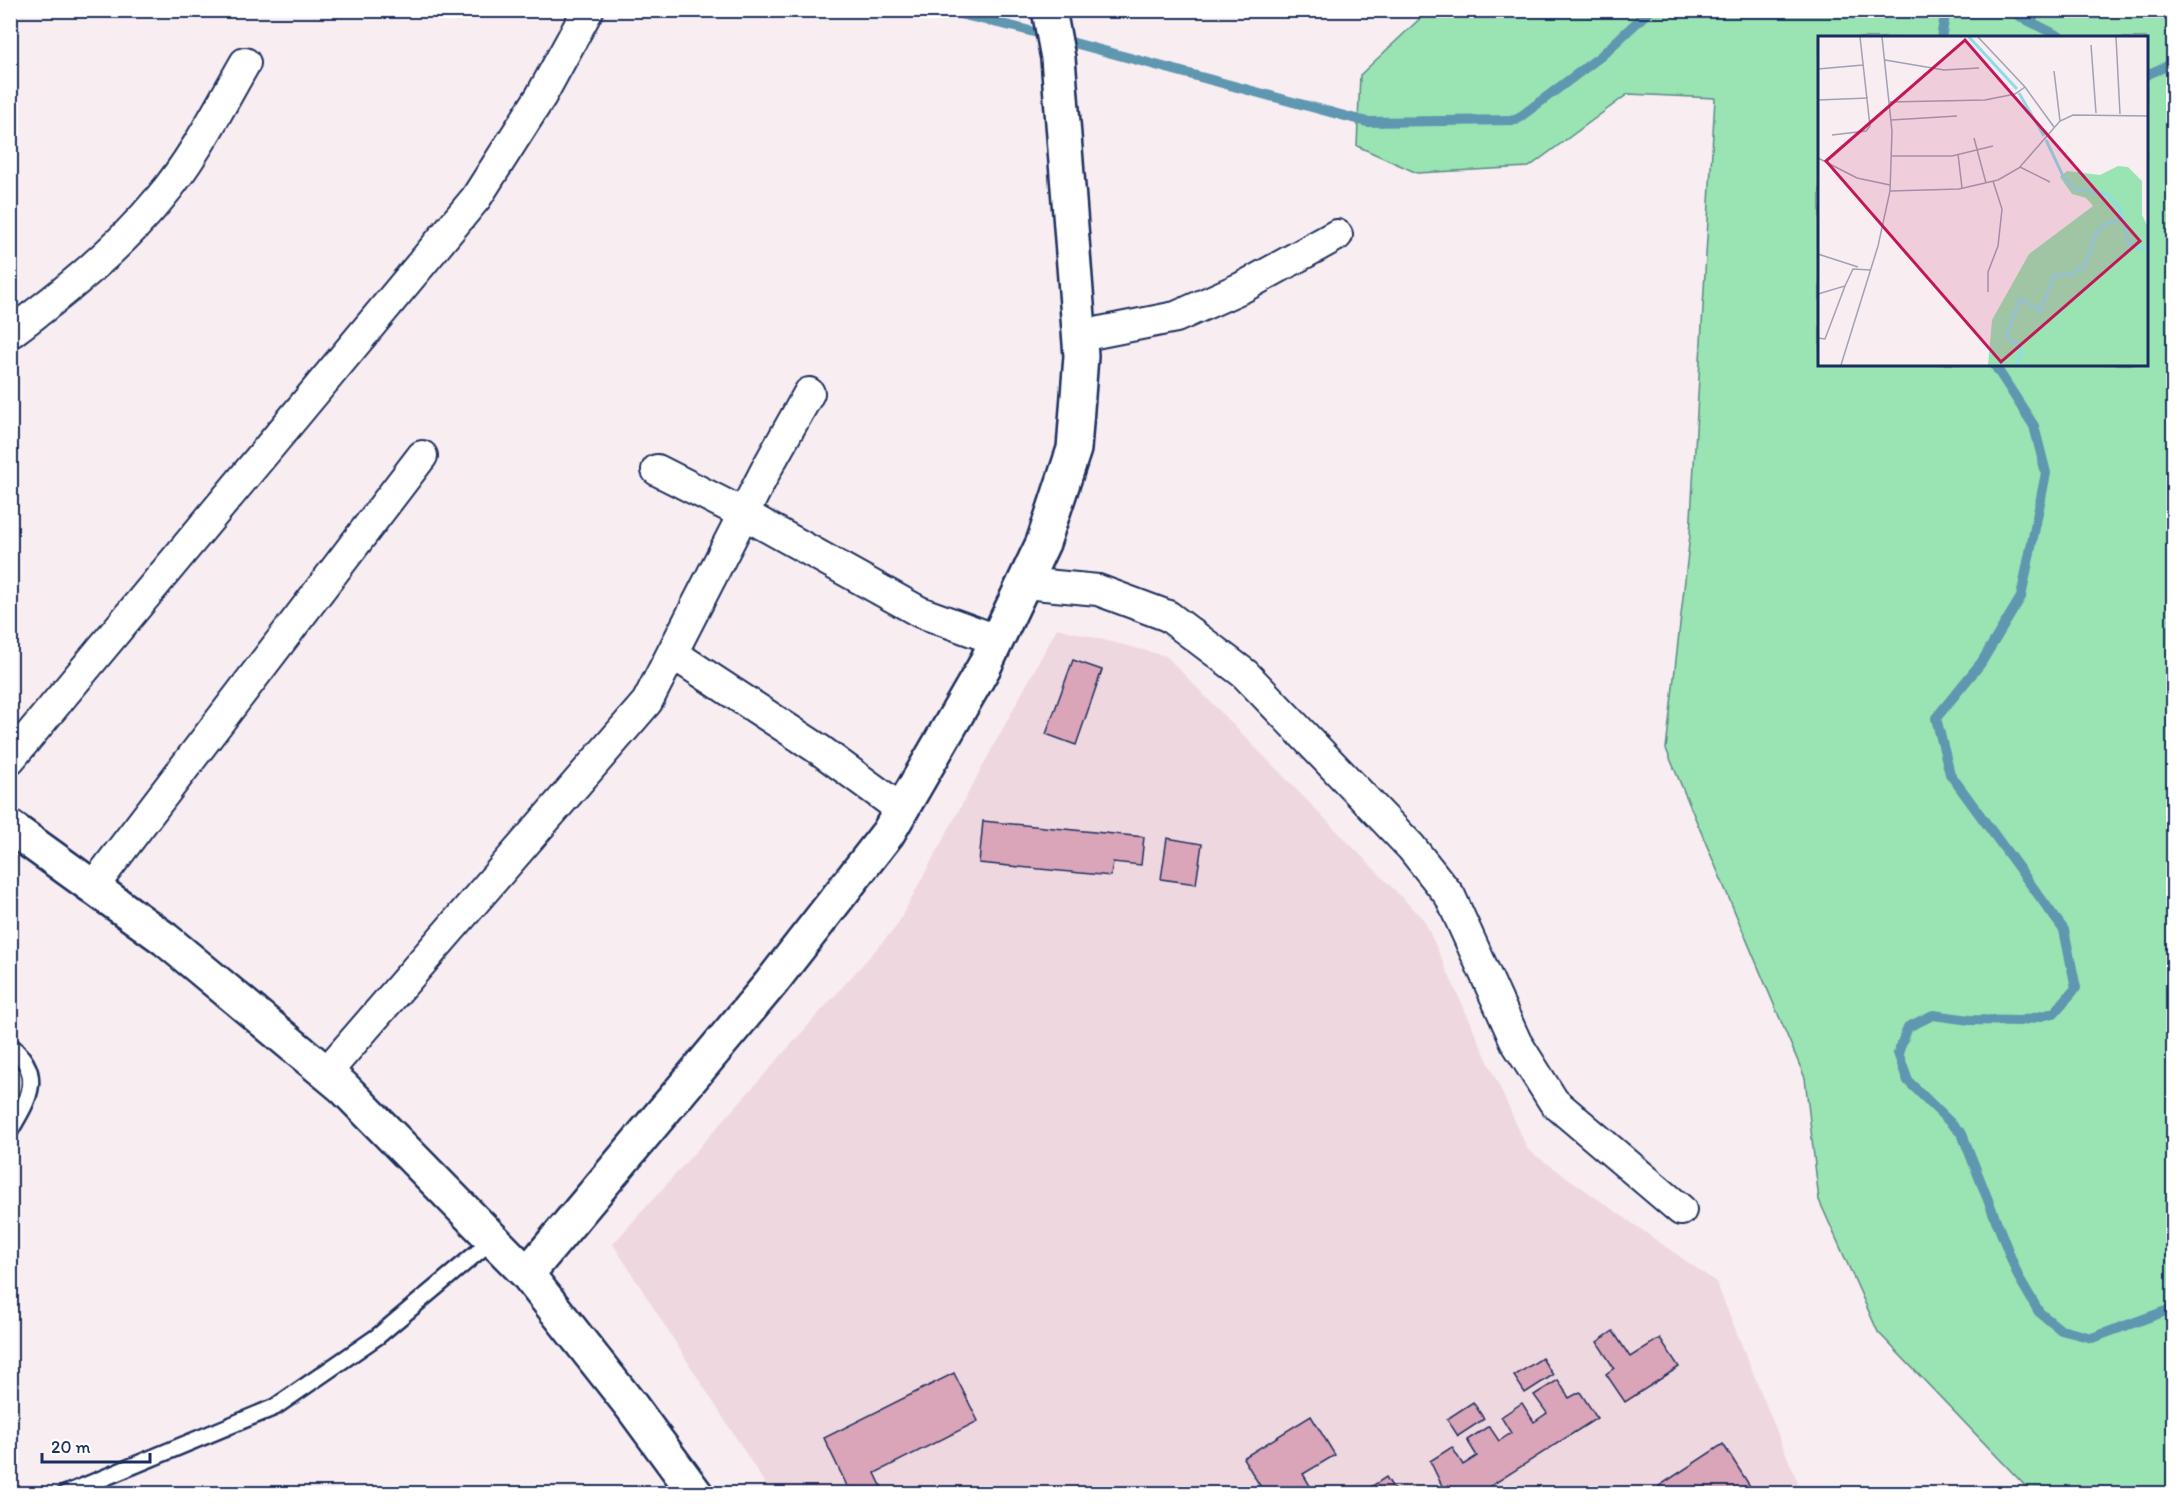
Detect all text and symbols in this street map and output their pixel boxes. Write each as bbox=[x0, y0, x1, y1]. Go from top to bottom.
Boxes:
inset map bbox=[1818, 36, 2148, 366]
scale bar bbox=[42, 1426, 150, 1464]
text: 20 m bbox=[51, 1436, 91, 1458]

